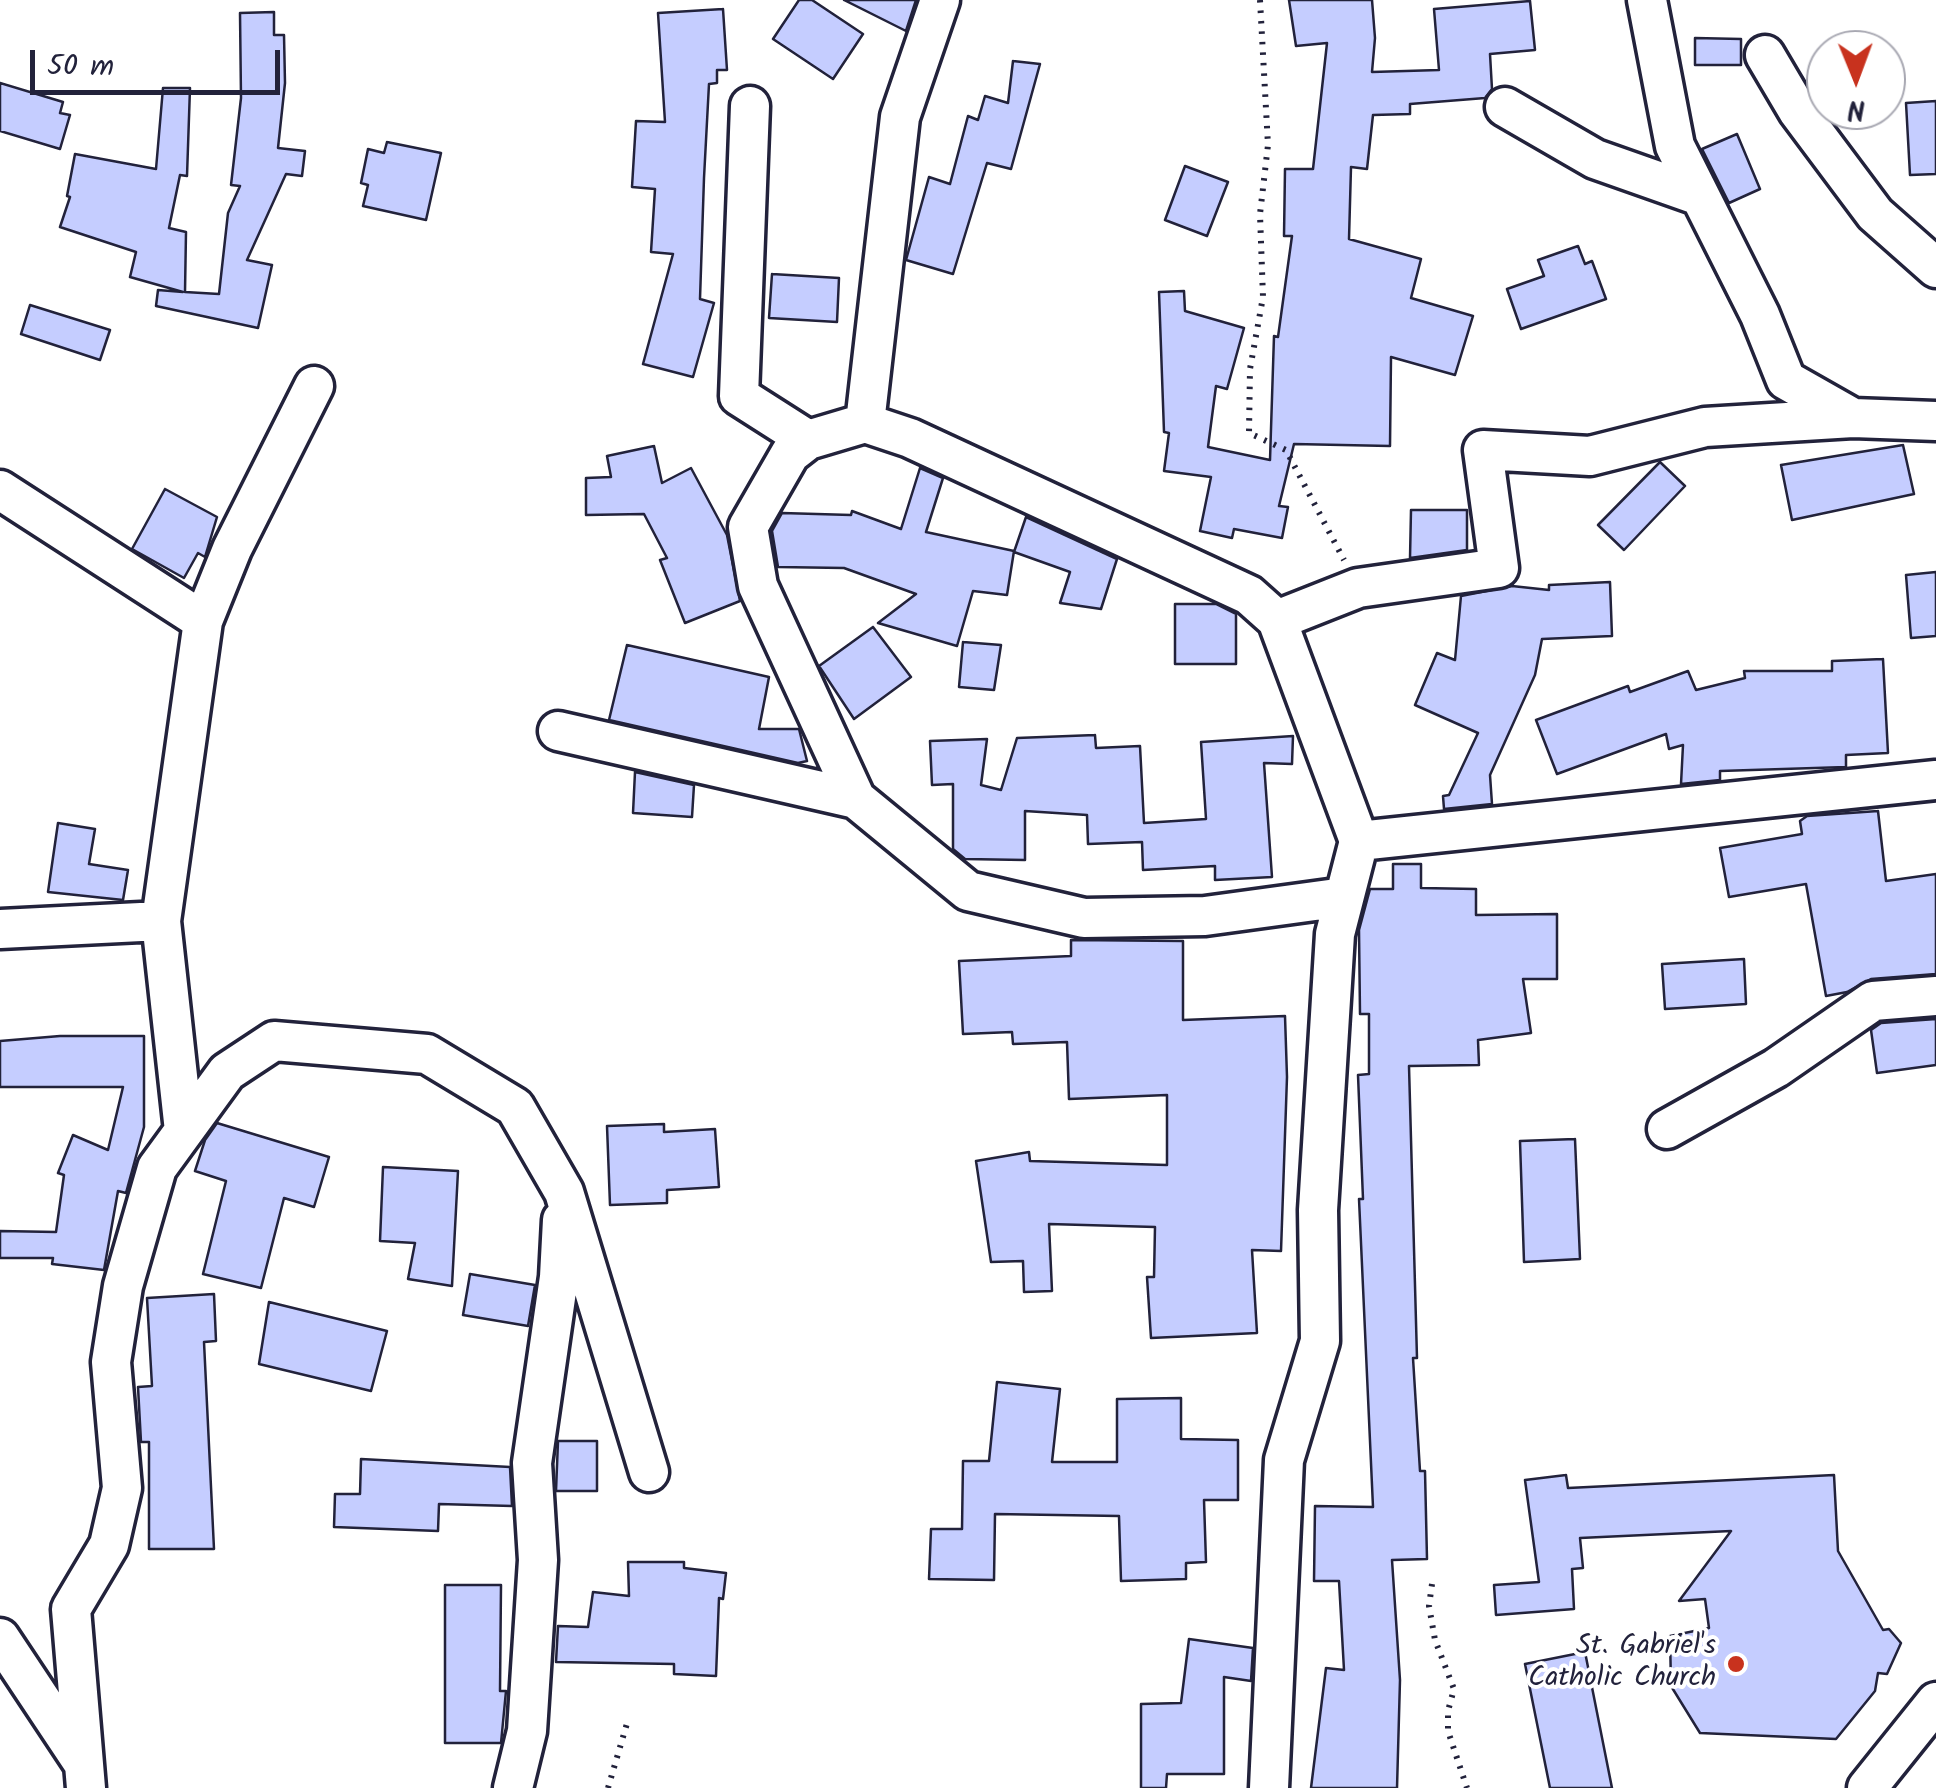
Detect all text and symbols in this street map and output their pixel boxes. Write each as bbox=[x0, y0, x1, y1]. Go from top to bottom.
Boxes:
scale bar bbox=[35, 30, 285, 92]
north arrow bbox=[1806, 30, 1906, 130]
text: 50 m bbox=[47, 43, 114, 91]
text: N bbox=[1847, 86, 1866, 131]
place label: St. Gabriel's Catholic Church bbox=[1528, 1631, 1716, 1697]
marker: St. Gabriel's Catholic Church bbox=[1725, 1653, 1747, 1675]

